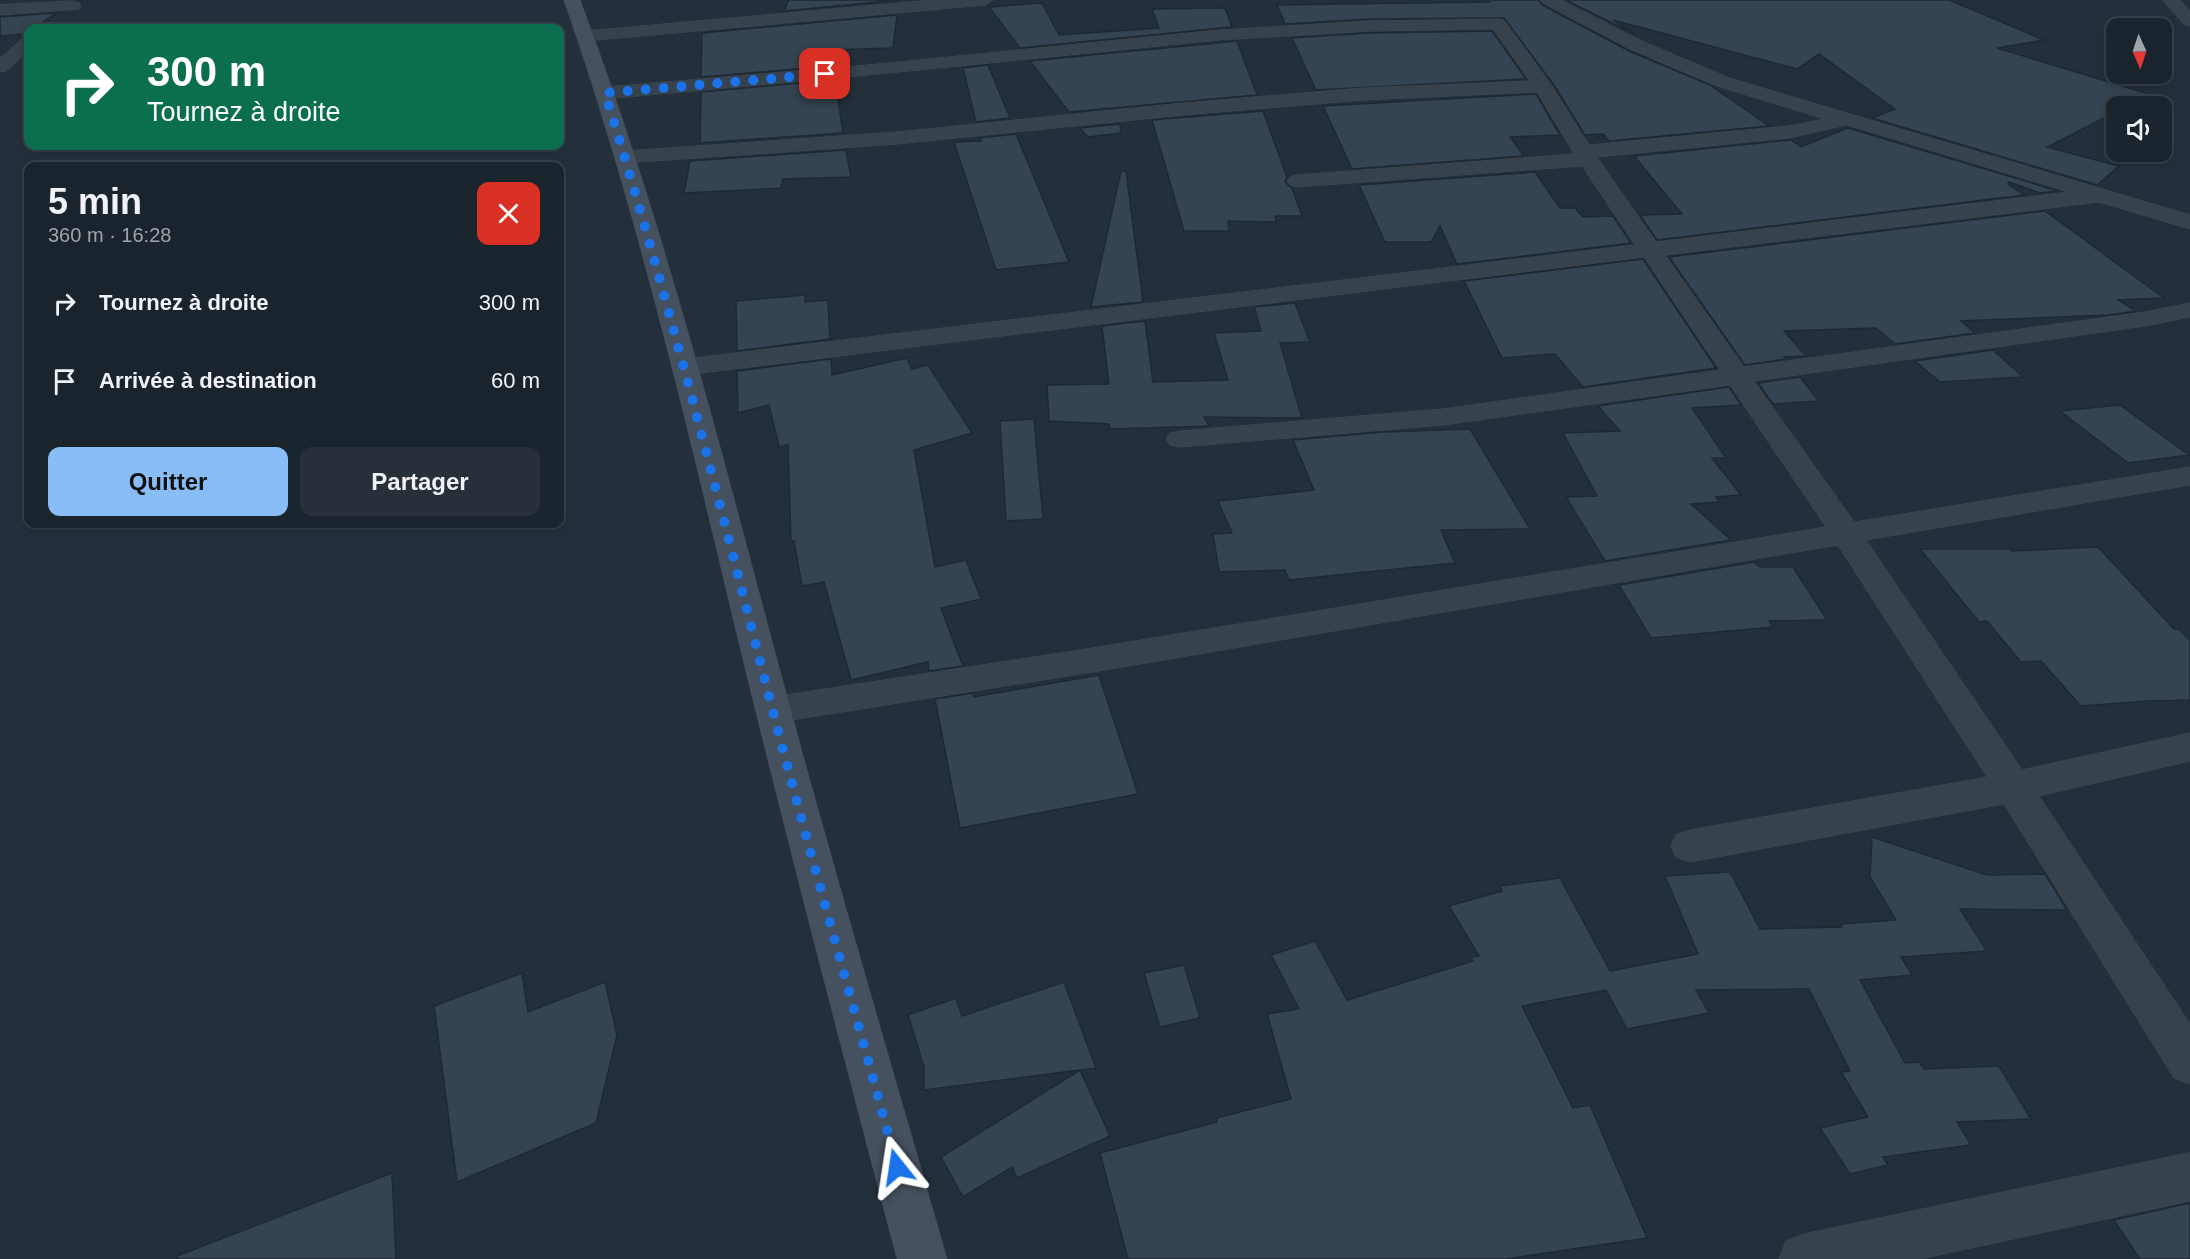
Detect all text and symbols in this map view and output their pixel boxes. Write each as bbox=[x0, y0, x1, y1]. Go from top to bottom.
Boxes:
north arrow bbox=[2106, 18, 2172, 84]
map controls bbox=[2106, 18, 2172, 162]
icon: right bbox=[48, 48, 126, 126]
text: 300 m bbox=[147, 48, 266, 95]
pin bbox=[799, 48, 850, 99]
icon: arrive bbox=[808, 57, 841, 90]
button: sound bbox=[2106, 96, 2172, 162]
text: Tournez à droite bbox=[147, 97, 341, 127]
text: 5 min bbox=[48, 181, 142, 222]
button: close bbox=[477, 182, 540, 245]
text: 360 m · 16:28 bbox=[48, 224, 171, 246]
icon: right bbox=[48, 287, 81, 320]
text: Tournez à droite bbox=[99, 290, 269, 315]
text: 300 m bbox=[479, 290, 540, 315]
icon: arrive bbox=[48, 365, 81, 398]
text: Arrivée à destination bbox=[99, 368, 317, 393]
text: 60 m bbox=[491, 368, 540, 393]
button: Quitter bbox=[48, 447, 288, 516]
button: Partager bbox=[300, 447, 540, 516]
position arrow bbox=[865, 1135, 929, 1199]

